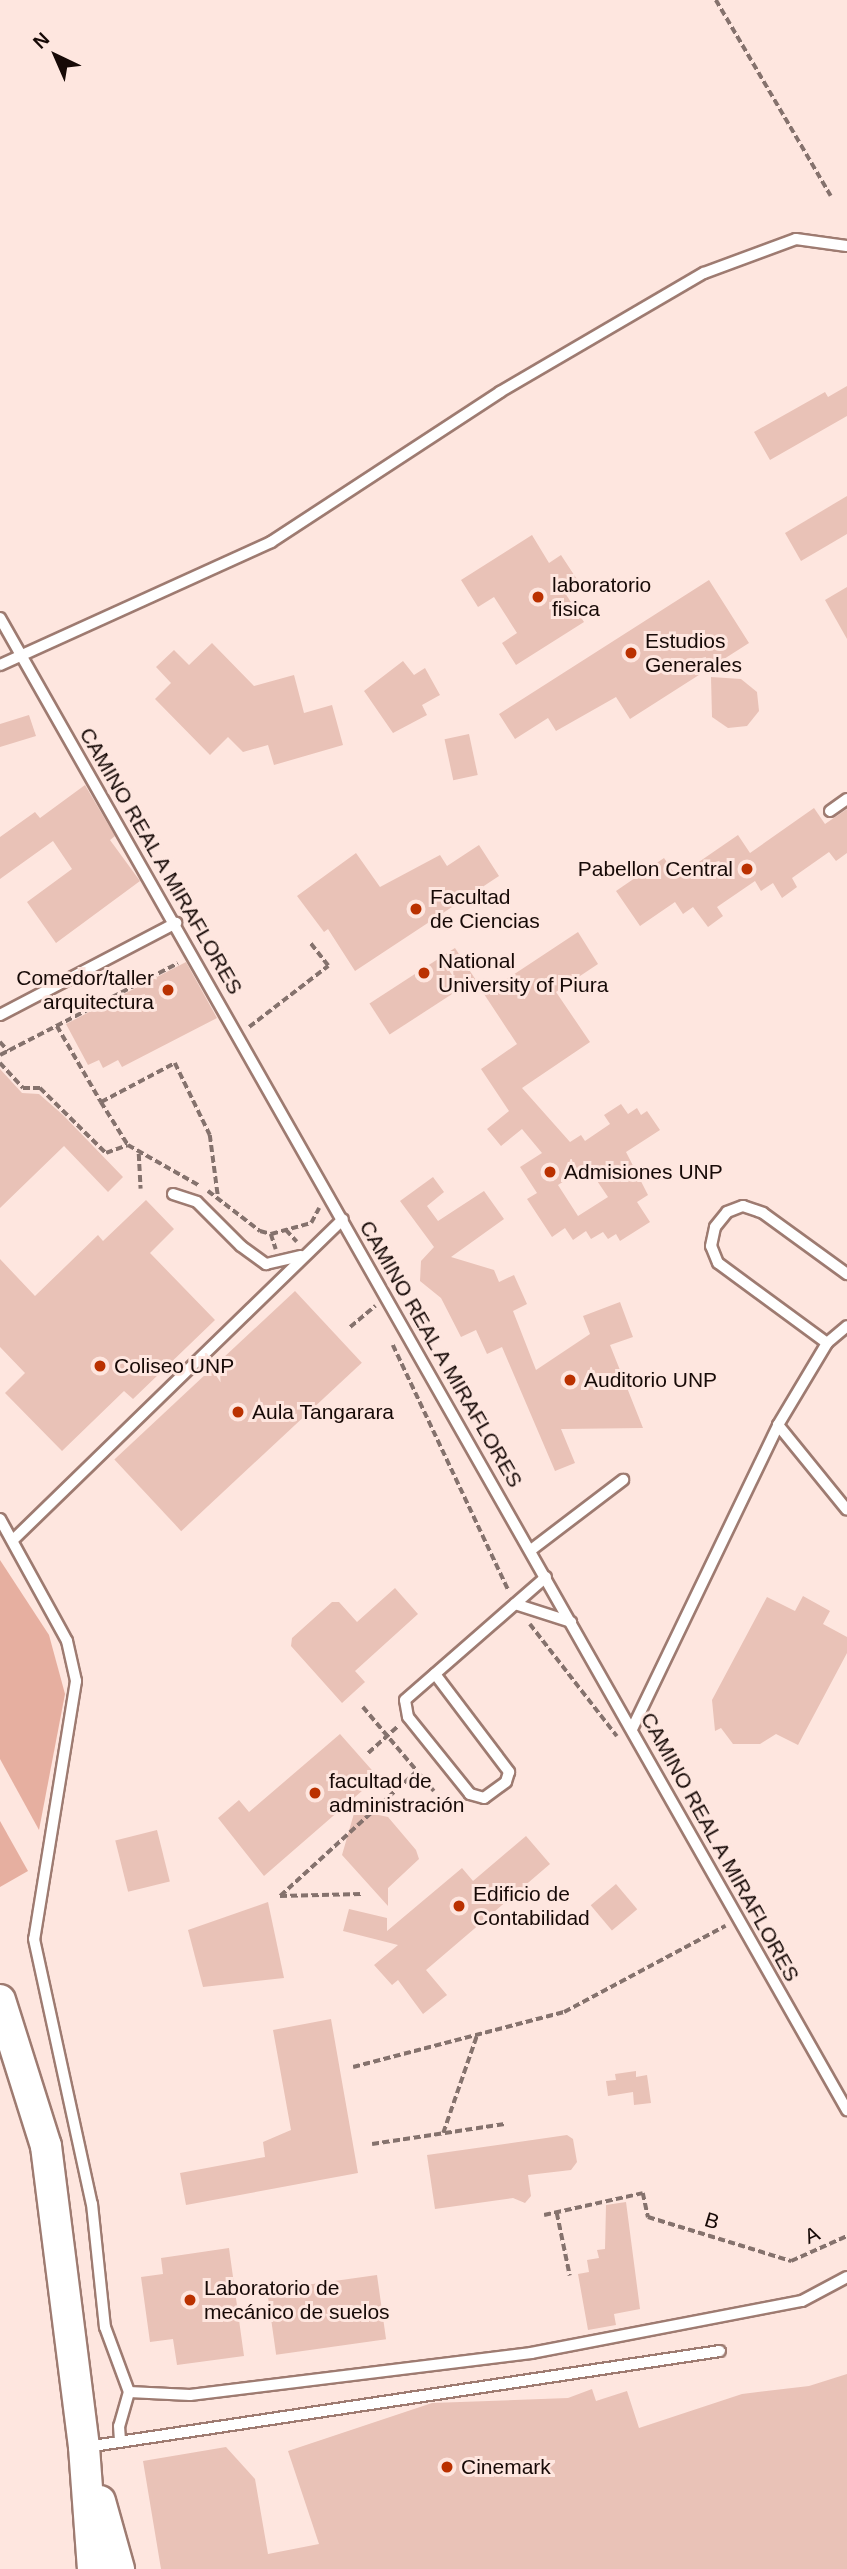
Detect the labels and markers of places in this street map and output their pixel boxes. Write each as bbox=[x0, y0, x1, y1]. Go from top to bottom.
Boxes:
place label: laboratorio fisica bbox=[552, 572, 651, 622]
marker: laboratorio fisica bbox=[530, 589, 546, 605]
place label: Estudios Generales bbox=[645, 628, 742, 678]
marker: Estudios Generales bbox=[623, 645, 639, 661]
place label: Pabellon Central bbox=[578, 856, 733, 882]
marker: Pabellon Central bbox=[739, 861, 755, 877]
place label: Facultad de Ciencias bbox=[430, 884, 540, 934]
marker: Facultad de Ciencias bbox=[408, 901, 424, 917]
place label: National University of Piura bbox=[438, 948, 608, 998]
place label: Comedor/taller arquitectura bbox=[16, 965, 154, 1015]
marker: National University of Piura bbox=[416, 965, 432, 981]
marker: Comedor/taller arquitectura bbox=[160, 982, 176, 998]
place label: Admisiones UNP bbox=[564, 1159, 723, 1185]
marker: Admisiones UNP bbox=[542, 1164, 558, 1180]
place label: Coliseo UNP bbox=[114, 1353, 234, 1379]
marker: Coliseo UNP bbox=[92, 1358, 108, 1374]
place label: Auditorio UNP bbox=[584, 1367, 717, 1393]
marker: Auditorio UNP bbox=[562, 1372, 578, 1388]
place label: Aula Tangarara bbox=[252, 1399, 394, 1425]
marker: Aula Tangarara bbox=[230, 1404, 246, 1420]
place label: facultad de administración bbox=[329, 1768, 464, 1818]
marker: facultad de administración bbox=[307, 1785, 323, 1801]
place label: Edificio de Contabilidad bbox=[473, 1881, 590, 1931]
marker: Edificio de Contabilidad bbox=[451, 1898, 467, 1914]
place label: Laboratorio de mecánico de suelos bbox=[204, 2275, 390, 2325]
marker: Laboratorio de mecánico de suelos bbox=[182, 2292, 198, 2308]
place label: Cinemark bbox=[461, 2454, 551, 2480]
marker: Cinemark bbox=[439, 2459, 455, 2475]

